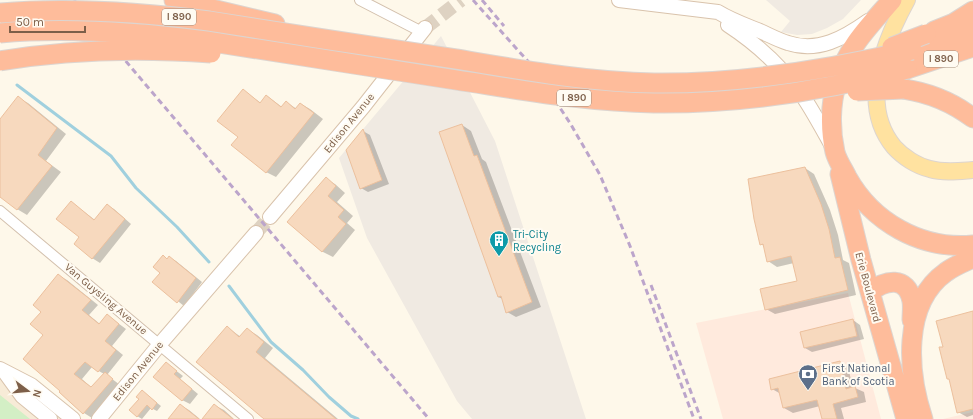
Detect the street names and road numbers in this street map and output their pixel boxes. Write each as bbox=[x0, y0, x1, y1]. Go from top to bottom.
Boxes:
road number: I 890 bbox=[162, 9, 196, 25]
road number: I 890 bbox=[924, 51, 958, 67]
street label: Edison Avenue bbox=[321, 90, 377, 156]
road number: I 890 bbox=[557, 90, 591, 106]
street label: Erie Boulevard bbox=[852, 251, 884, 323]
street label: Van Guysling Avenue bbox=[62, 261, 150, 338]
street label: Edison Avenue bbox=[110, 338, 166, 404]

